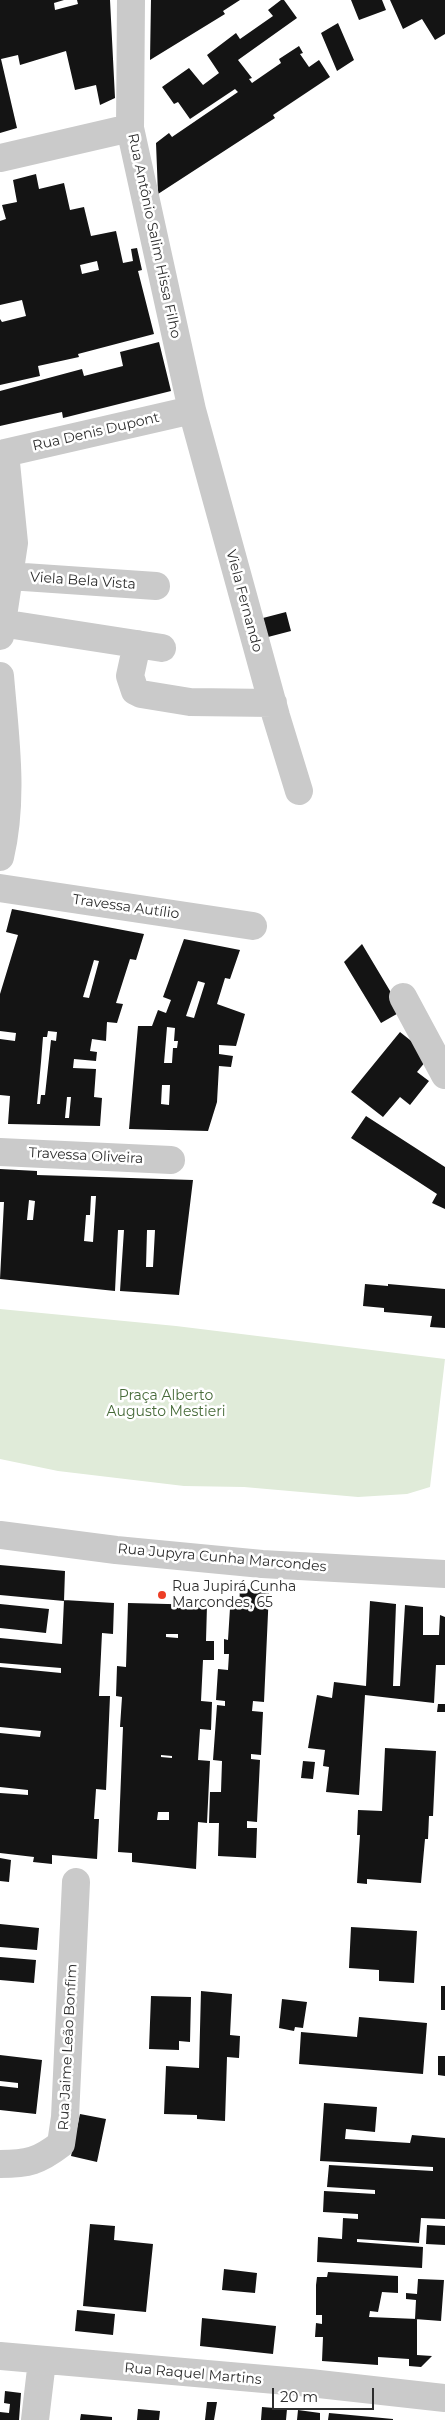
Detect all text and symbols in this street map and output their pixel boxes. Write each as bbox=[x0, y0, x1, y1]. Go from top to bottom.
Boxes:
street label: Rua Antônio Salim Hissa Filho bbox=[124, 132, 184, 340]
street label: Rua Denis Dupont bbox=[31, 409, 161, 455]
street label: Viela Fernando bbox=[222, 548, 266, 654]
street label: Viela Bela Vista bbox=[30, 569, 136, 593]
street label: Travessa Autílio bbox=[72, 891, 180, 923]
street label: Travessa Oliveira bbox=[28, 1145, 144, 1167]
park label: Praça Alberto Augusto Mestieri bbox=[107, 1388, 225, 1420]
street label: Rua Jupyra Cunha Marcondes bbox=[117, 1541, 327, 1575]
place label: Rua Jupirá Cunha Marcondes, 65 bbox=[172, 1579, 296, 1611]
marker: Rua Jupirá Cunha Marcondes, 65 bbox=[156, 1589, 168, 1601]
street label: Rua Jaime Leão Bonfim bbox=[55, 1963, 81, 2131]
street label: Rua Raquel Martins bbox=[124, 2360, 262, 2388]
scale bar bbox=[275, 2378, 378, 2410]
text: 20 m bbox=[280, 2387, 318, 2406]

